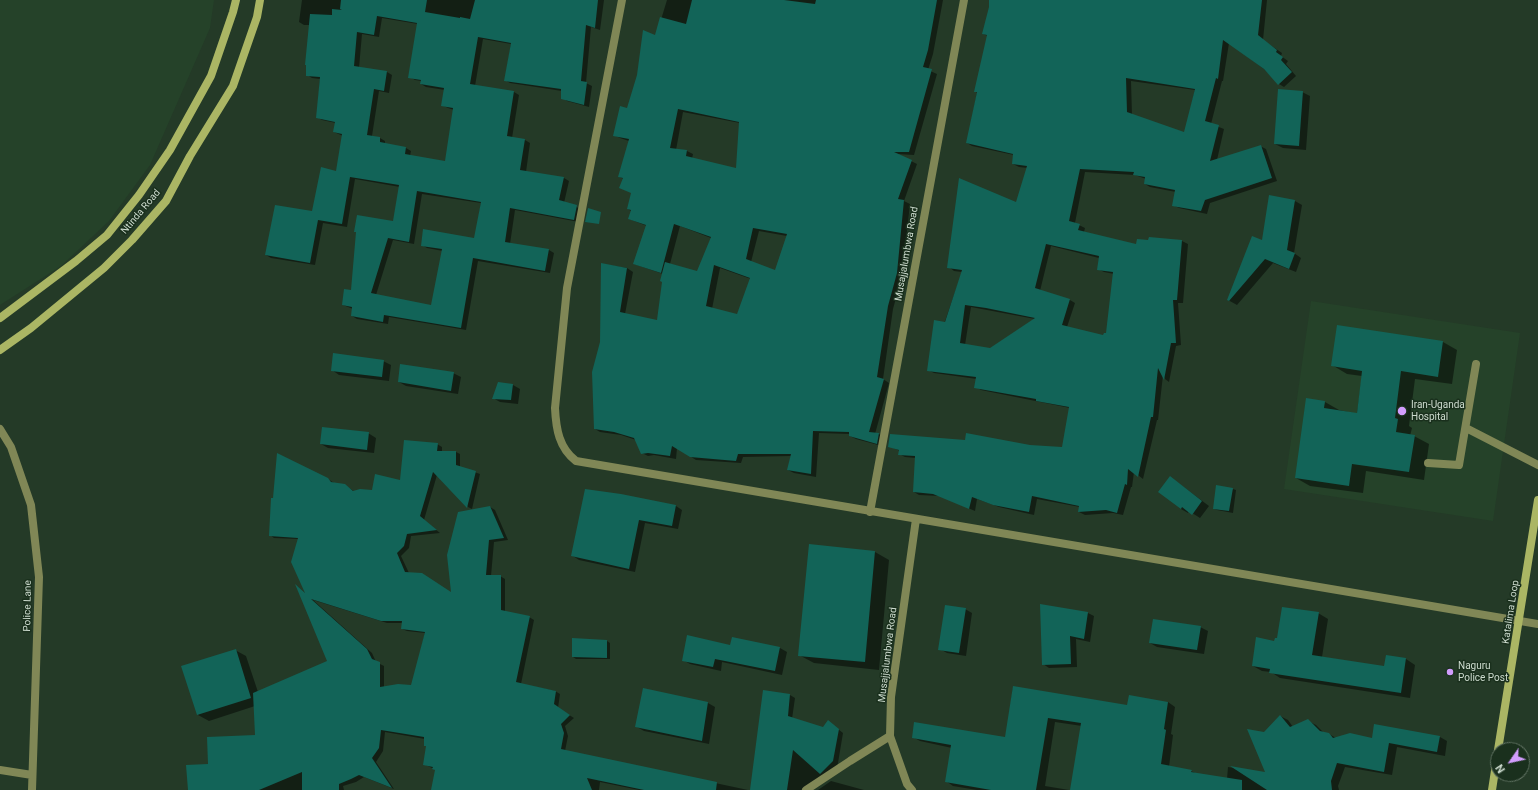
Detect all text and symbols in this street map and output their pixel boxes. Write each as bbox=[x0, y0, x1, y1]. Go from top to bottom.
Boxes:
street label: Ntinda Road bbox=[119, 187, 163, 237]
street label: Musajjalumbwa Road bbox=[893, 206, 921, 302]
place label: Iran-Uganda Hospital bbox=[1411, 399, 1465, 422]
marker: Iran-Uganda Hospital bbox=[1396, 405, 1408, 417]
street label: Katalima Loop bbox=[1500, 579, 1522, 645]
street label: Police Lane bbox=[22, 580, 34, 632]
street label: Musajjalumbwa Road bbox=[876, 607, 900, 703]
place label: Naguru Police Post bbox=[1458, 660, 1508, 684]
marker: Naguru Police Post bbox=[1445, 667, 1455, 677]
north arrow bbox=[1490, 742, 1530, 782]
text: N bbox=[1493, 762, 1508, 775]

